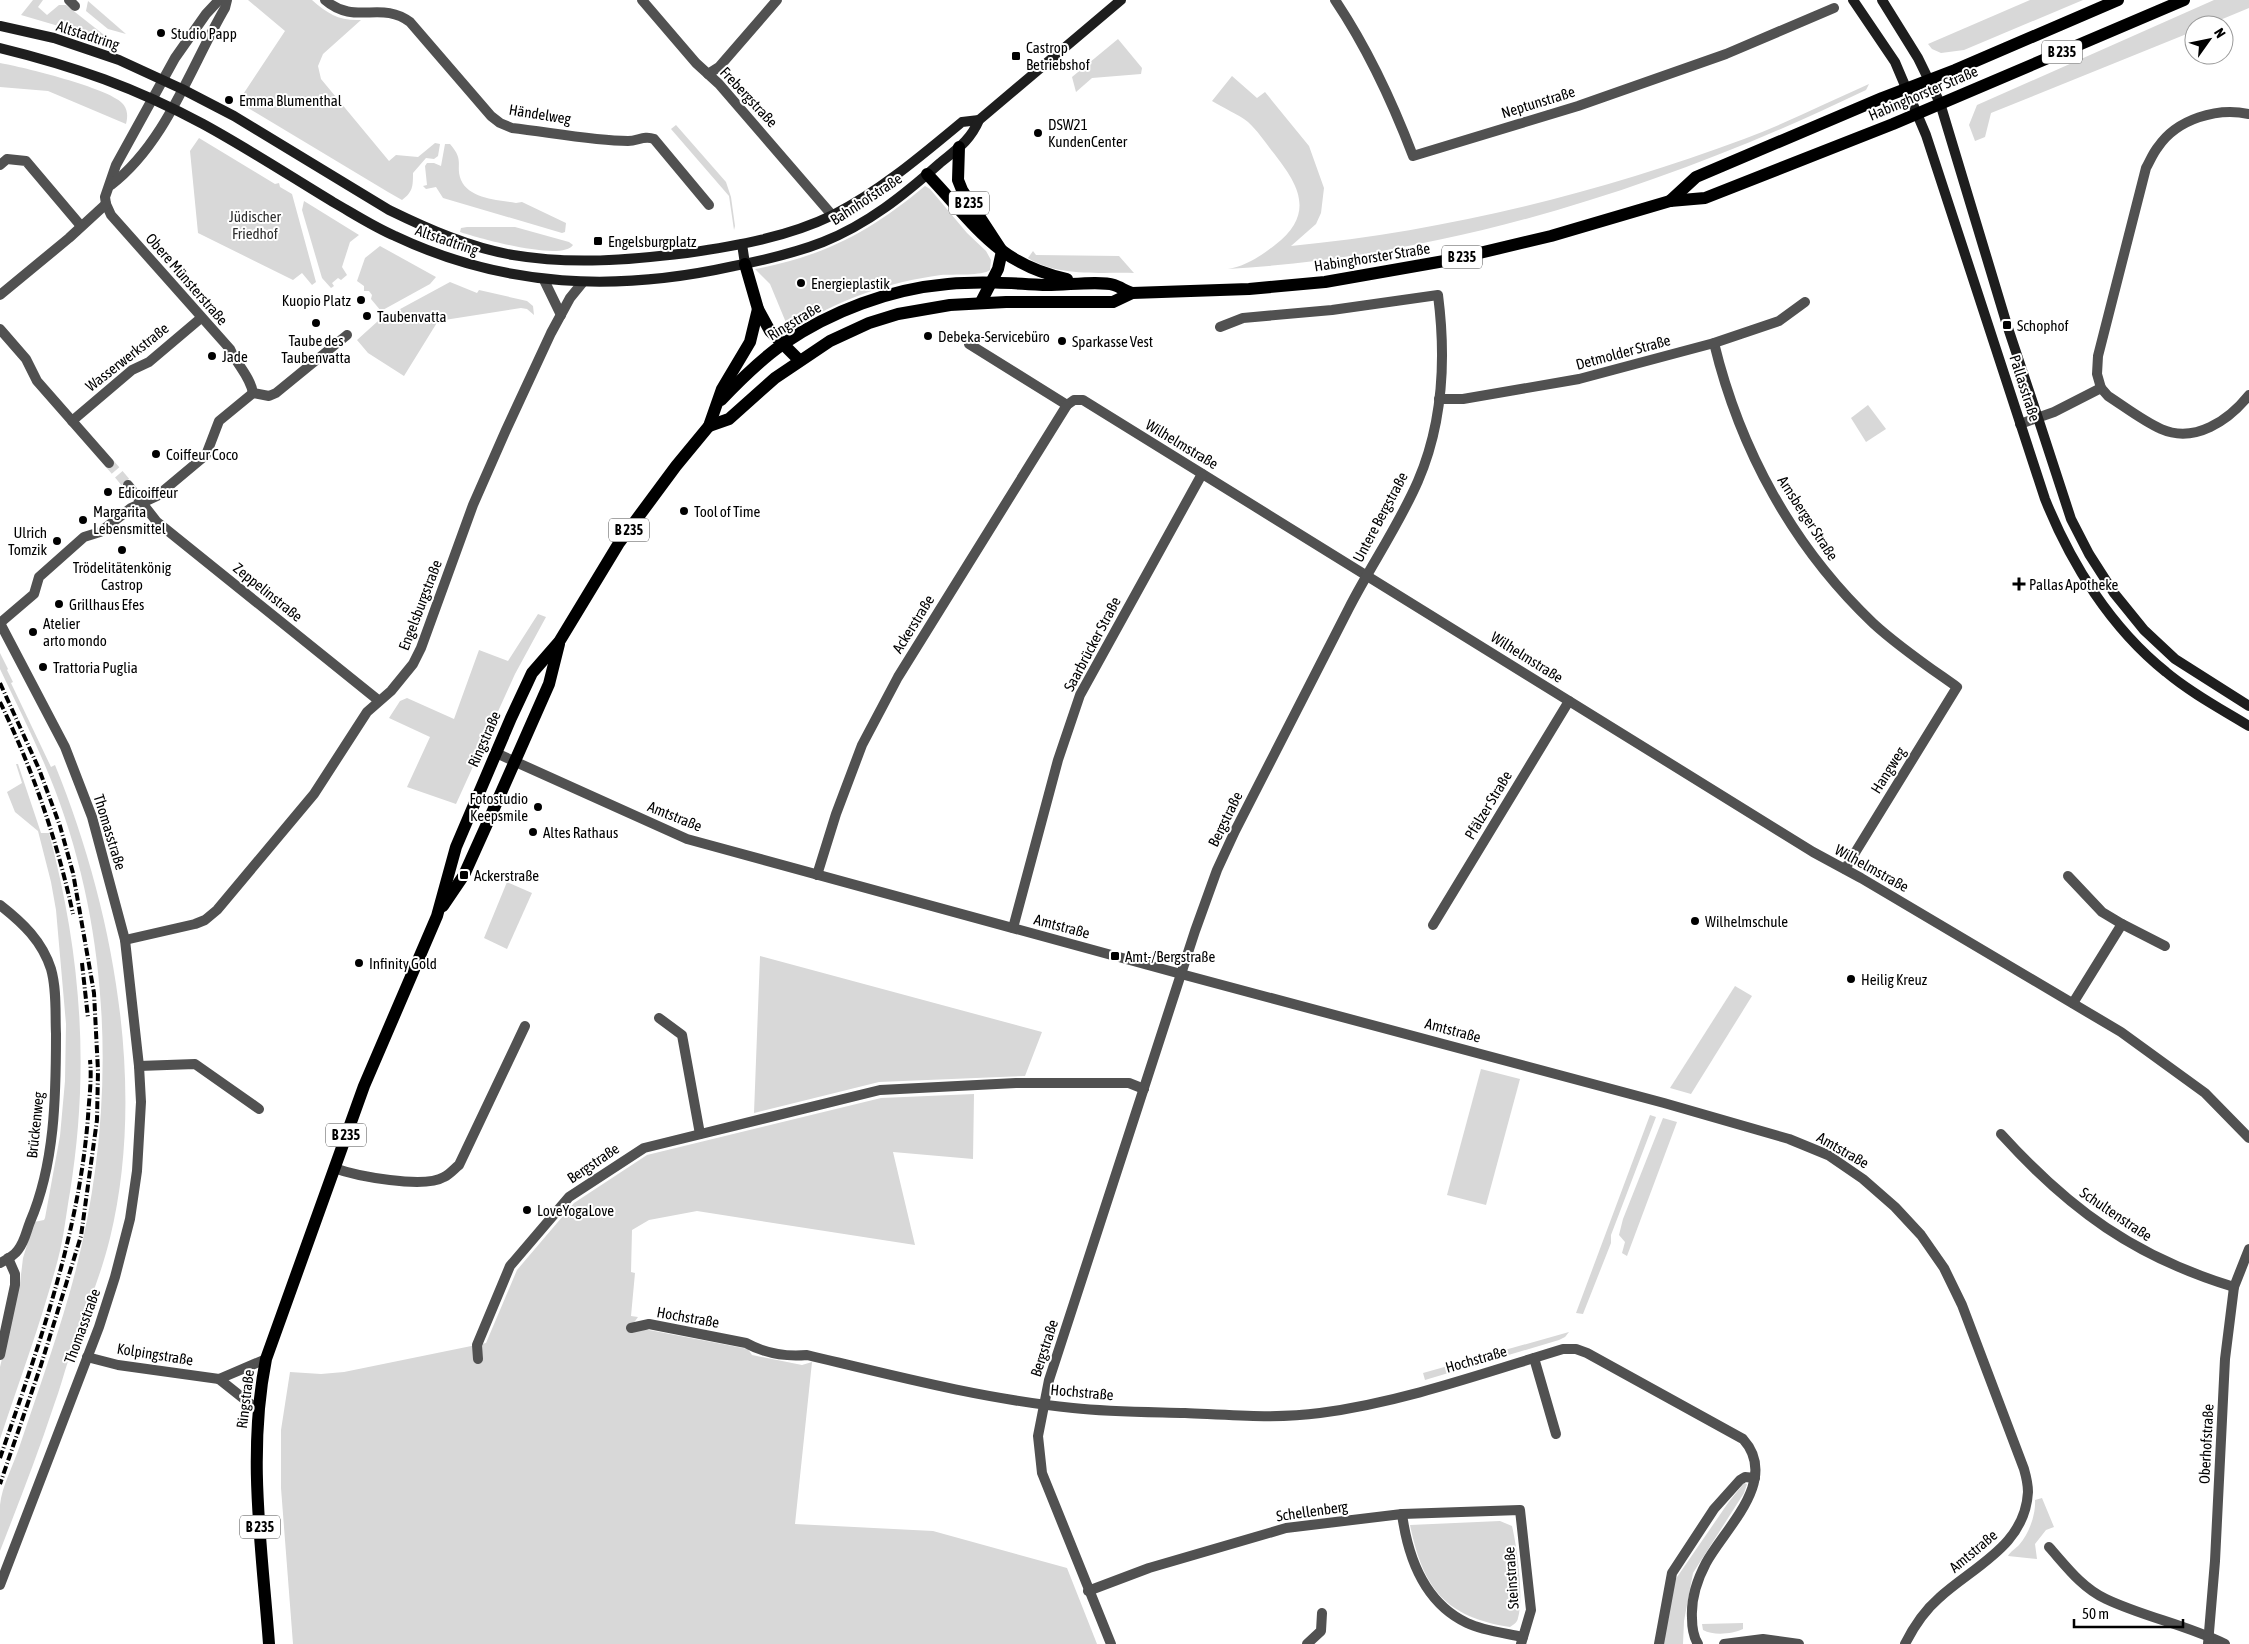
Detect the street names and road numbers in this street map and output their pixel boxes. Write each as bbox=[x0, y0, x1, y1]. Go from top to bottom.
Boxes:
street label: Altstadtring bbox=[54, 17, 122, 53]
road number: B 235 bbox=[2042, 41, 2082, 64]
street label: Habinghorster Straße bbox=[1866, 62, 1980, 124]
street label: Frebergstraße bbox=[717, 63, 781, 131]
street label: Neptunstraße bbox=[1499, 83, 1577, 121]
street label: Händelweg bbox=[508, 101, 573, 127]
street label: Bahnhofstraße bbox=[827, 170, 905, 228]
road number: B 235 bbox=[949, 192, 989, 214]
street label: Altstadtring bbox=[413, 221, 481, 259]
street label: Obere Münsterstraße bbox=[143, 230, 232, 328]
street label: Habinghorster Straße bbox=[1313, 239, 1431, 275]
road number: B 235 bbox=[1442, 246, 1482, 268]
street label: Ringstraße bbox=[764, 298, 824, 344]
street label: Wasserwerkstraße bbox=[82, 319, 172, 395]
street label: Detmolder Straße bbox=[1574, 331, 1672, 373]
street label: Pallasstraße bbox=[2006, 353, 2044, 424]
street label: Wilhelmstraße bbox=[1143, 416, 1222, 472]
street label: Untere Bergstraße bbox=[1349, 469, 1411, 565]
street label: Arnsberger Straße bbox=[1774, 473, 1842, 564]
road number: B 235 bbox=[609, 518, 649, 542]
street label: Engelsburgstraße bbox=[395, 557, 445, 653]
street label: Zeppelinstraße bbox=[230, 559, 306, 625]
street label: Ackerstraße bbox=[889, 592, 938, 656]
street label: Saarbrücker Straße bbox=[1060, 594, 1124, 694]
street label: Wilhelmstraße bbox=[1488, 628, 1566, 686]
street label: Ringstraße bbox=[464, 708, 504, 770]
street label: Hangweg bbox=[1867, 743, 1909, 796]
street label: Pfälzer Straße bbox=[1461, 768, 1515, 842]
street label: Bergstraße bbox=[1204, 789, 1246, 849]
street label: Thomasstraße bbox=[90, 792, 130, 872]
street label: Amtstraße bbox=[645, 797, 705, 835]
street label: Wilhelmstraße bbox=[1832, 841, 1912, 895]
street label: Amtstraße bbox=[1032, 910, 1092, 942]
street label: Amtstraße bbox=[1423, 1014, 1483, 1046]
street label: Brückenweg bbox=[23, 1090, 47, 1159]
road number: B 235 bbox=[326, 1124, 366, 1146]
street label: Amtstraße bbox=[1814, 1128, 1872, 1172]
street label: Bergstraße bbox=[564, 1139, 622, 1187]
street label: Schultenstraße bbox=[2077, 1184, 2155, 1244]
street label: Thomasstraße bbox=[61, 1286, 103, 1366]
street label: Hochstraße bbox=[655, 1303, 721, 1331]
street label: Bergstraße bbox=[1027, 1317, 1061, 1379]
street label: Kolpingstraße bbox=[116, 1340, 195, 1368]
street label: Hochstraße bbox=[1443, 1342, 1509, 1376]
street label: Ringstraße bbox=[233, 1368, 257, 1429]
street label: Hochstraße bbox=[1050, 1381, 1114, 1403]
street label: Oberhofstraße bbox=[2195, 1403, 2217, 1484]
street label: Schellenberg bbox=[1275, 1497, 1349, 1524]
road number: B 235 bbox=[240, 1515, 280, 1538]
street label: Amtstraße bbox=[1946, 1526, 2000, 1576]
street label: Steinstraße bbox=[1500, 1546, 1522, 1610]

